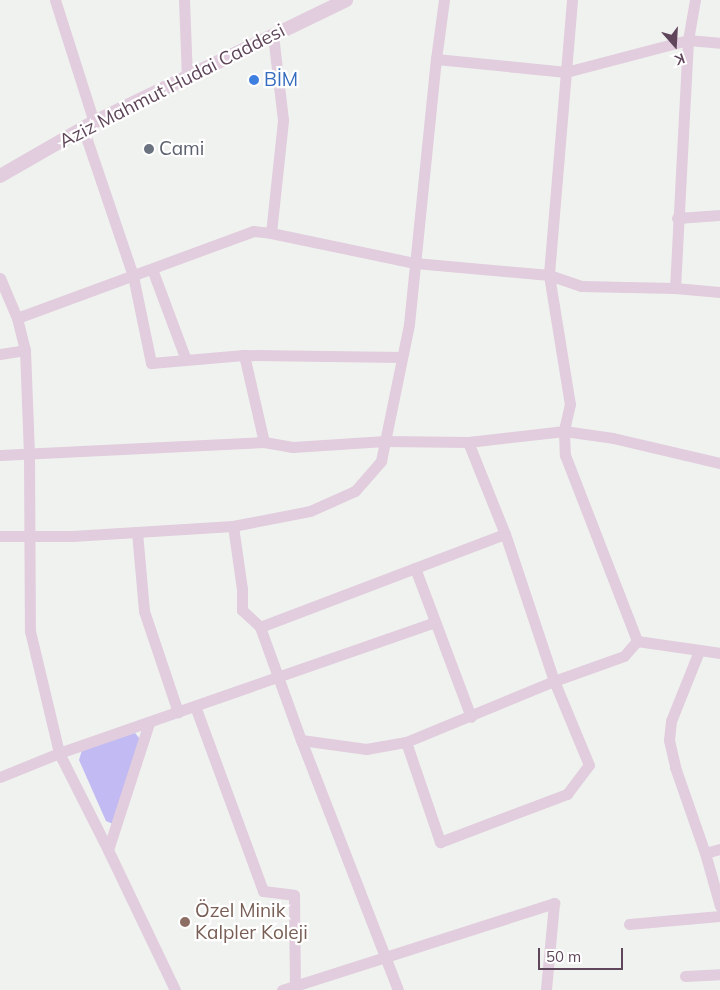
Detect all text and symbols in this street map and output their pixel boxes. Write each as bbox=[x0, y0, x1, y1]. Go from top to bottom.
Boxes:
street label: Aziz Mahmut Hudai Caddesi bbox=[55, 19, 289, 153]
north arrow bbox=[650, 20, 700, 70]
text: K bbox=[673, 49, 687, 69]
place label: BİM bbox=[264, 69, 298, 91]
marker: BİM bbox=[248, 74, 260, 86]
place label: Cami bbox=[159, 138, 204, 160]
marker: Cami bbox=[143, 143, 155, 155]
place label: Özel Minik Kalpler Koleji bbox=[195, 900, 308, 944]
marker: Özel Minik Kalpler Koleji bbox=[179, 916, 191, 928]
scale bar bbox=[540, 938, 625, 970]
text: 50 m bbox=[546, 947, 581, 966]

